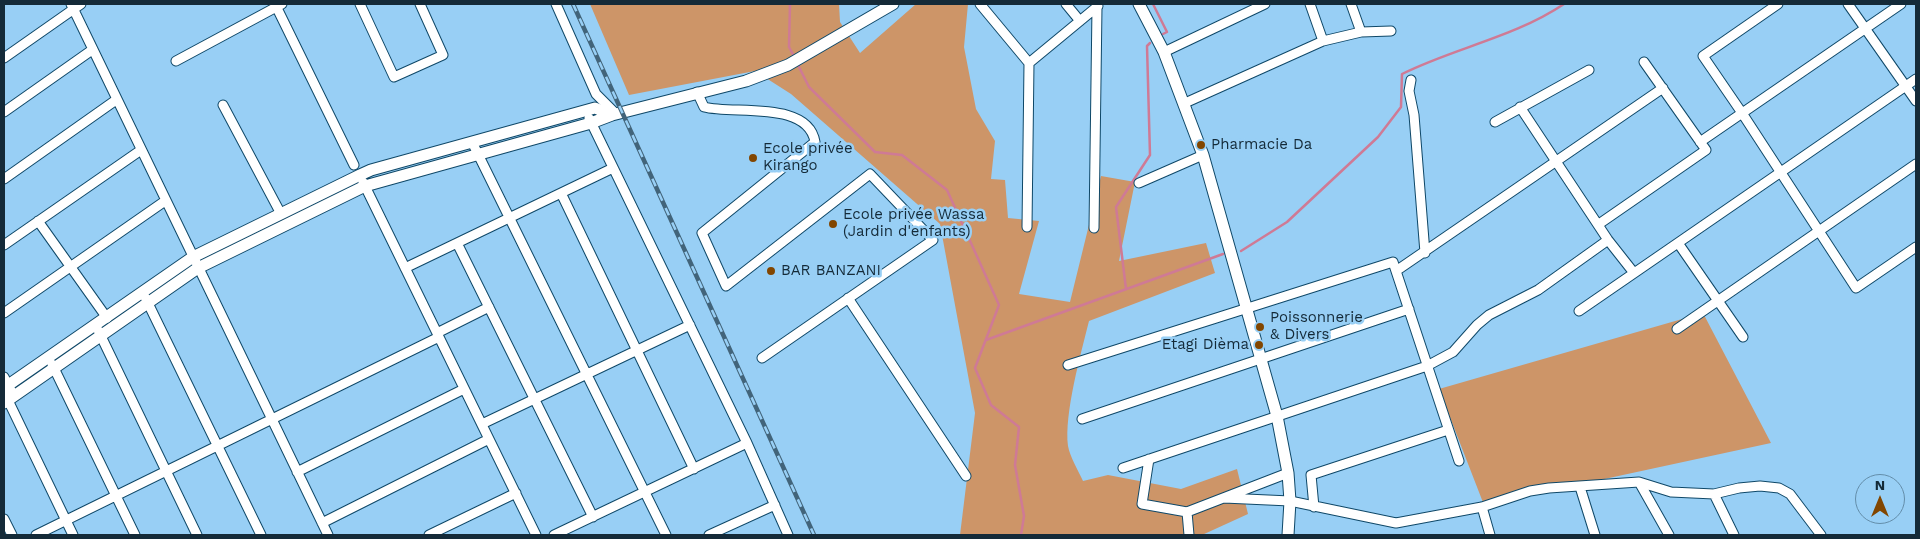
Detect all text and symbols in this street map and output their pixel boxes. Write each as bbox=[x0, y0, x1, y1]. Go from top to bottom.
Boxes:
place label: Pharmacie Da bbox=[1211, 136, 1312, 154]
marker: Pharmacie Da bbox=[1195, 139, 1207, 151]
place label: Ecole privée Kirango bbox=[763, 140, 853, 175]
marker: Ecole privée Kirango bbox=[747, 152, 759, 164]
place label: Ecole privée Wassa (Jardin d'enfants) bbox=[843, 206, 984, 241]
marker: Ecole privée Wassa (Jardin d'enfants) bbox=[827, 218, 839, 230]
place label: BAR BANZANI bbox=[781, 262, 881, 280]
marker: BAR BANZANI bbox=[765, 265, 777, 277]
place label: Poissonnerie & Divers bbox=[1270, 309, 1363, 344]
marker: Poissonnerie & Divers bbox=[1254, 321, 1266, 333]
place label: Etagi Dièma bbox=[1162, 336, 1249, 354]
marker: Etagi Dièma bbox=[1253, 339, 1265, 351]
north arrow bbox=[1855, 474, 1905, 524]
text: N bbox=[1875, 477, 1885, 493]

